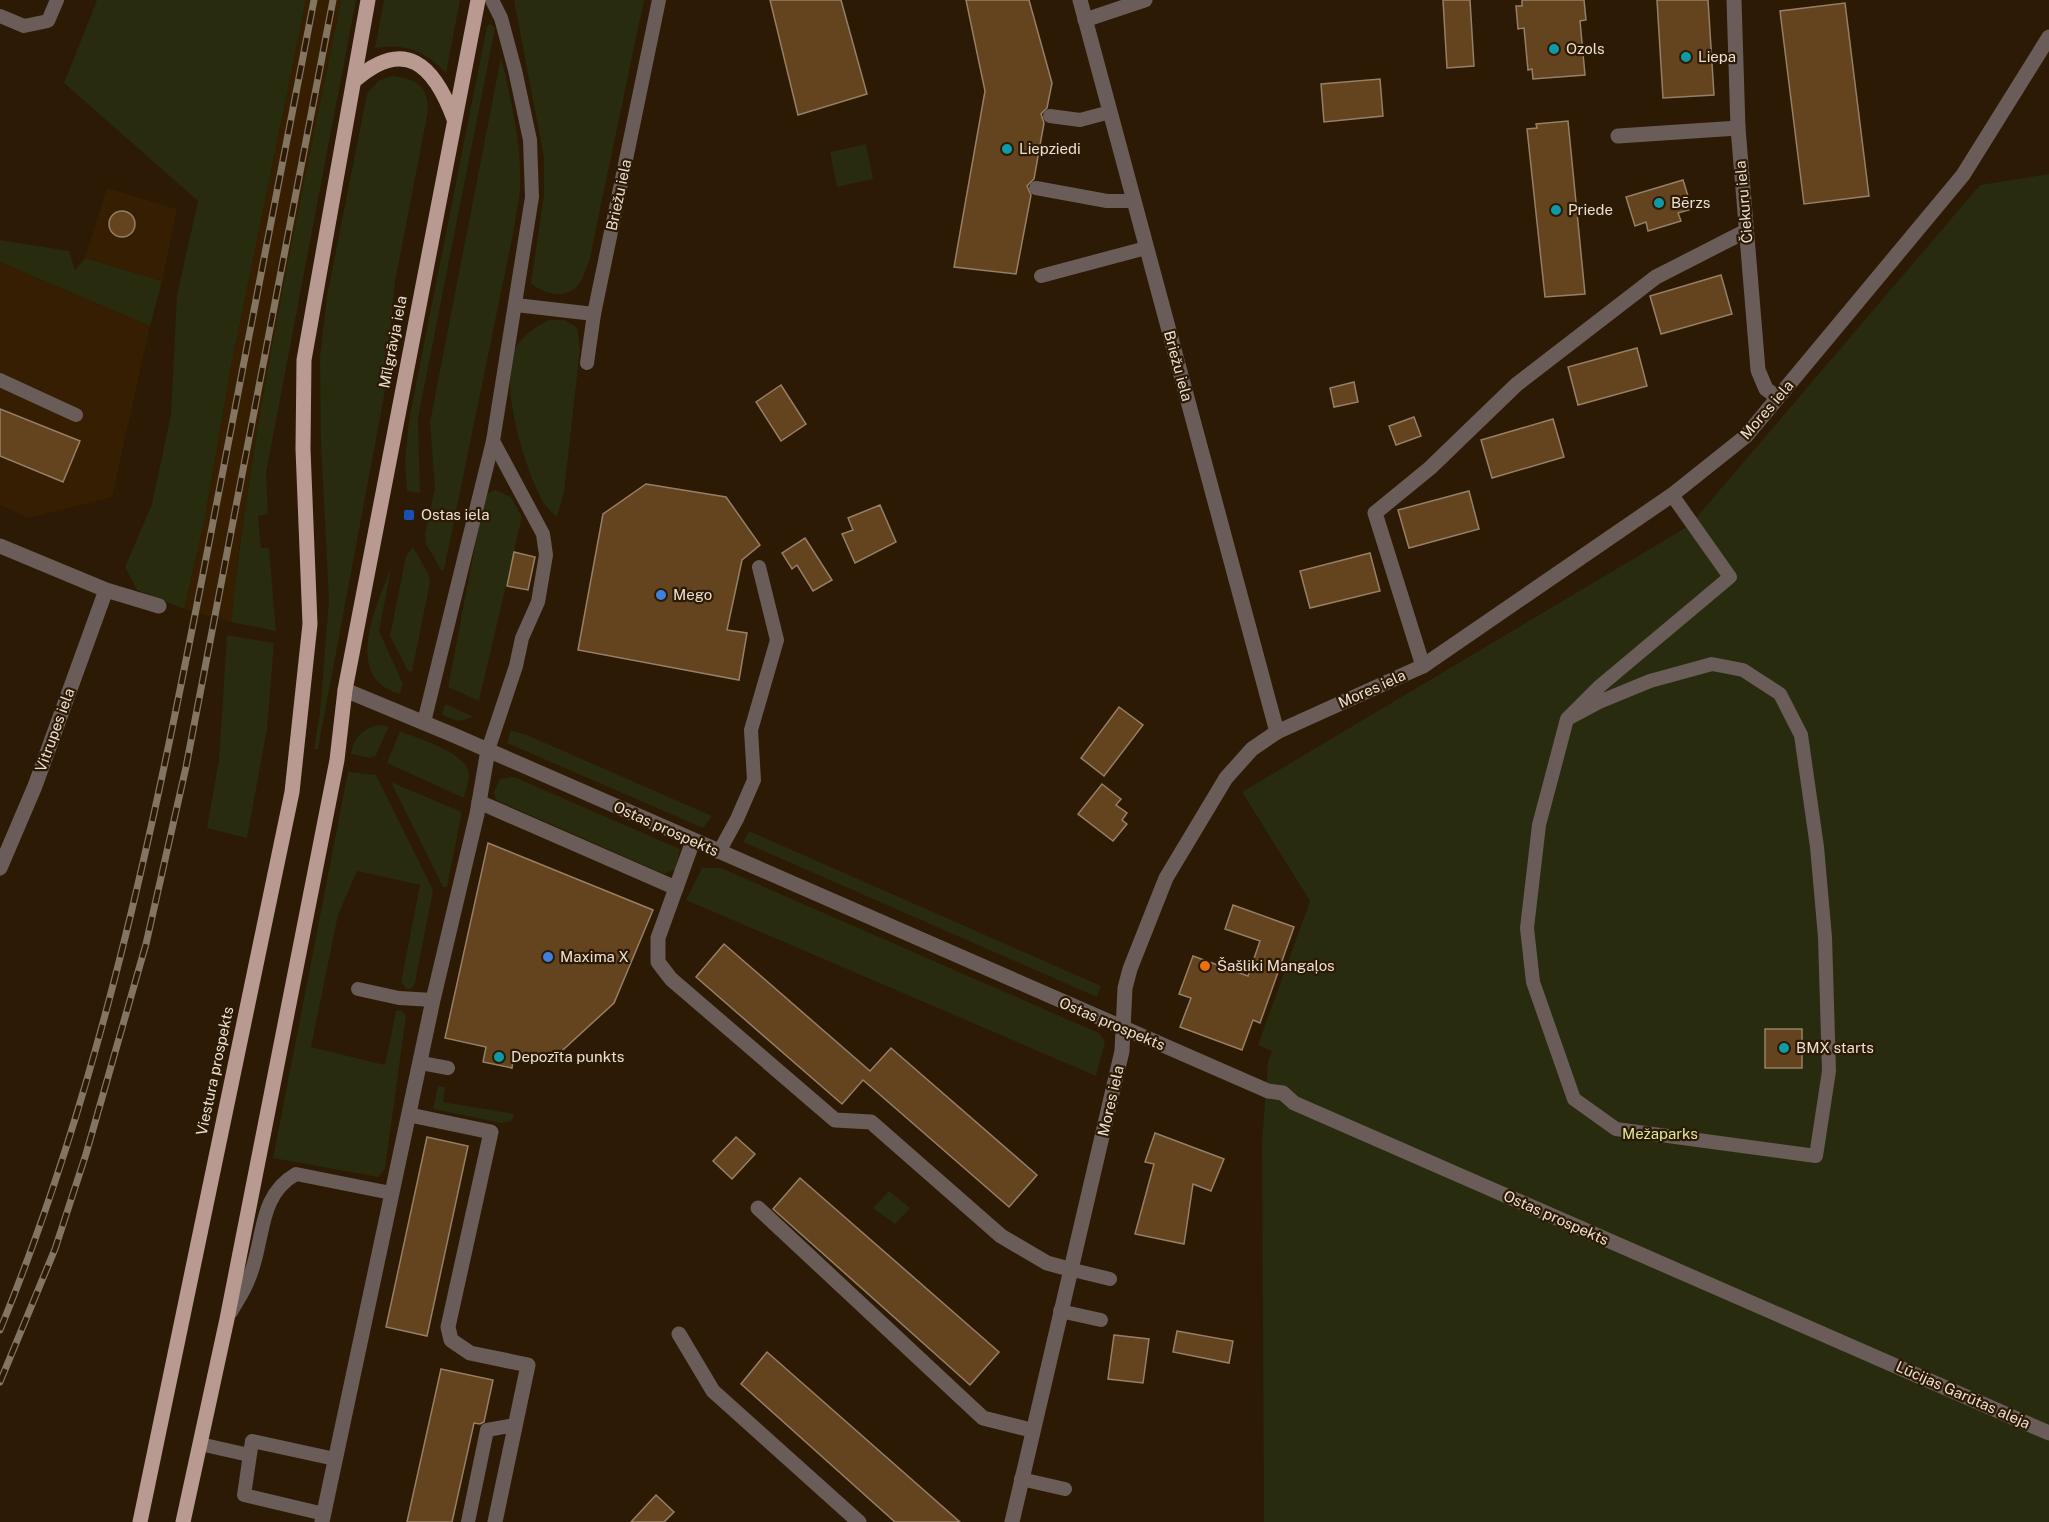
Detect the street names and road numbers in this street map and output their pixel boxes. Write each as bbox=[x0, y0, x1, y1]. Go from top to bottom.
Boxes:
street label: Briežu iela bbox=[603, 158, 634, 232]
street label: Čiekuru iela bbox=[1731, 160, 1756, 244]
street label: Mīlgrāvja iela bbox=[375, 294, 410, 390]
street label: Briežu iela bbox=[1161, 329, 1196, 403]
street label: Mores iela bbox=[1737, 377, 1797, 442]
street label: Mores iela bbox=[1335, 666, 1408, 711]
street label: Vitrupes iela bbox=[32, 686, 78, 774]
street label: Ostas prospekts bbox=[611, 798, 721, 859]
street label: Ostas prospekts bbox=[1057, 994, 1168, 1053]
street label: Viestura prospekts bbox=[193, 1005, 236, 1137]
street label: Mores iela bbox=[1094, 1064, 1127, 1138]
street label: Ostas prospekts bbox=[1501, 1187, 1611, 1248]
street label: Lūcijas Garūtas aleja bbox=[1894, 1357, 2033, 1432]

